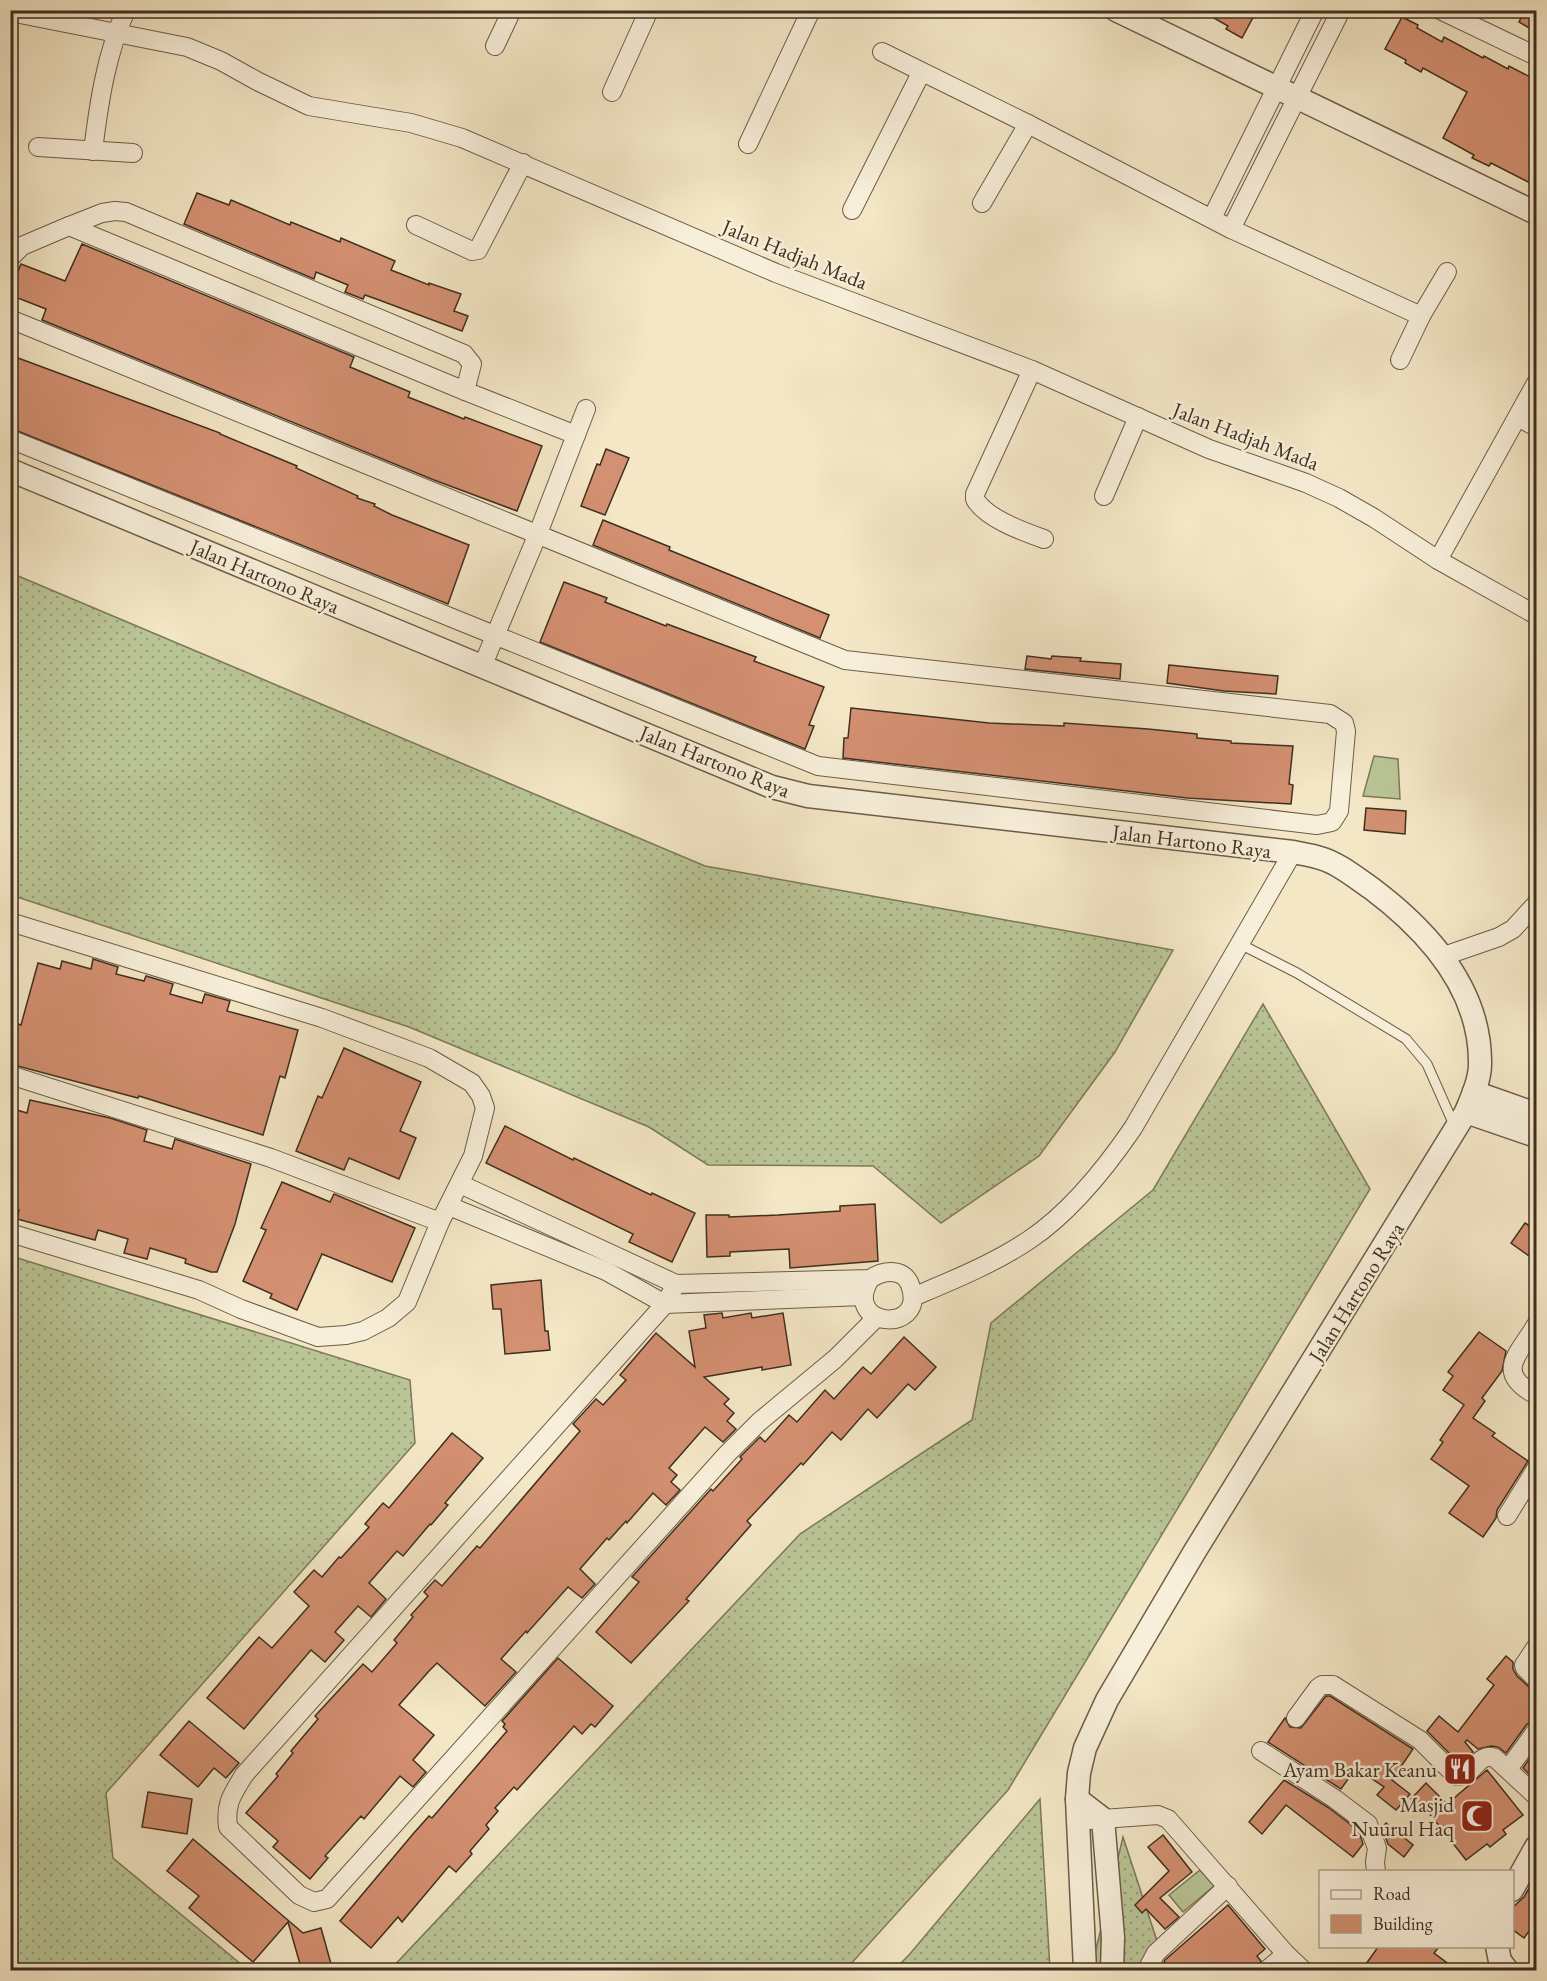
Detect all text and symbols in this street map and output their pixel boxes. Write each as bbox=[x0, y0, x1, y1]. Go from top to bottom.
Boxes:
street label: Jalan Hadjah Mada bbox=[717, 212, 872, 296]
street label: Jalan Hadjah Mada bbox=[1167, 395, 1323, 476]
street label: Jalan Hartono Raya bbox=[184, 532, 344, 620]
street label: Jalan Hartono Raya bbox=[634, 718, 795, 804]
street label: Jalan Hartono Raya bbox=[1109, 818, 1274, 864]
street label: Jalan Hartono Raya bbox=[1301, 1217, 1410, 1369]
restaurant icon: Ayam Bakar Keanu bbox=[1442, 1751, 1478, 1787]
place label: Ayam Bakar Keanu bbox=[1282, 1756, 1437, 1783]
place label: Masjid Nuurul Haq bbox=[1352, 1791, 1454, 1842]
mosque icon: Masjid Nuurul Haq bbox=[1459, 1798, 1495, 1834]
legend bbox=[1319, 1870, 1514, 1948]
text: Road bbox=[1373, 1882, 1412, 1905]
text: Building bbox=[1373, 1912, 1433, 1935]

